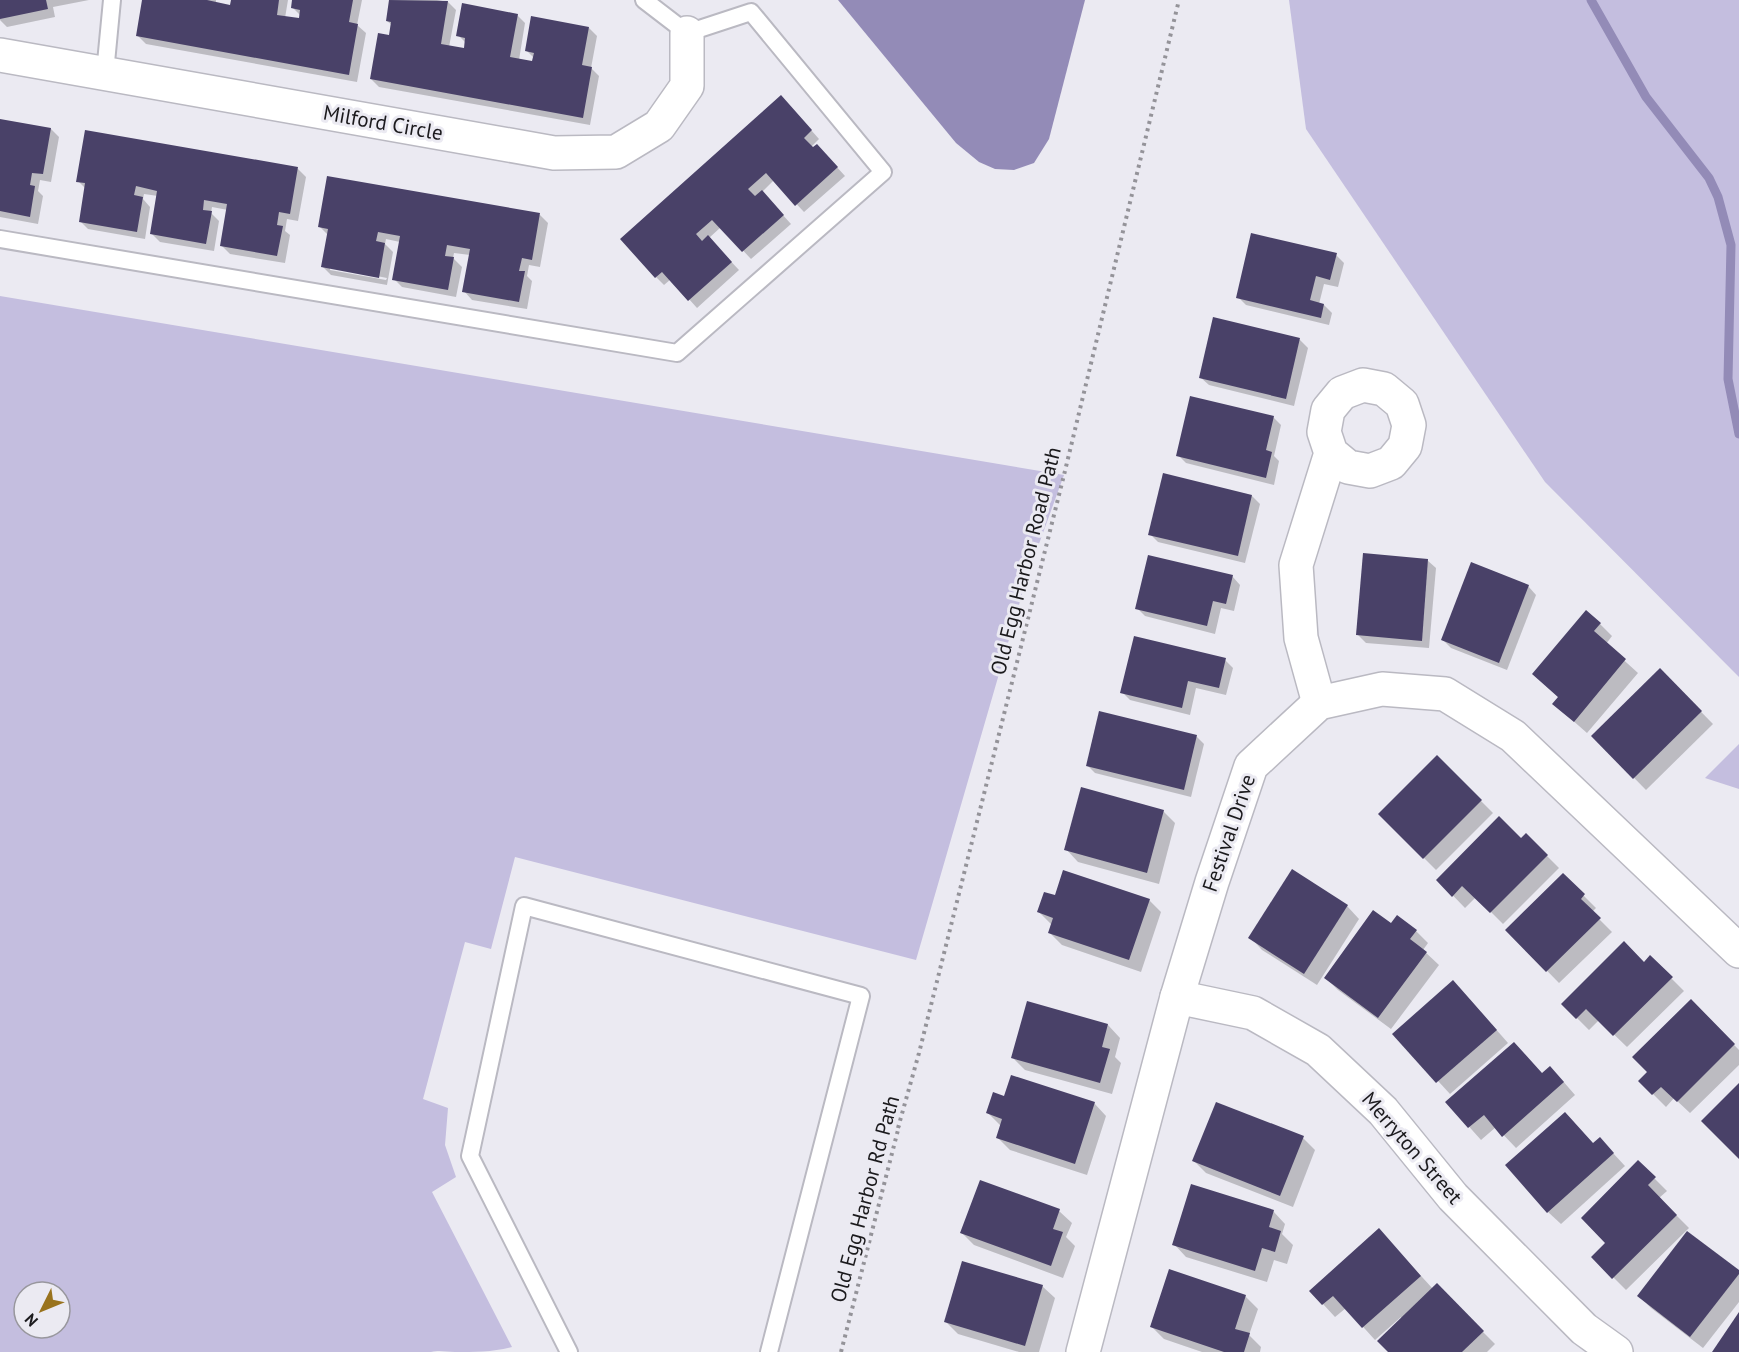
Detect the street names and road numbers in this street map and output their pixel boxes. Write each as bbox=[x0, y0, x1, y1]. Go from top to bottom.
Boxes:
street label: Milford Circle bbox=[321, 99, 445, 146]
street label: Old Egg Harbor Road Path bbox=[984, 444, 1067, 678]
street label: Festival Drive bbox=[1196, 771, 1261, 895]
street label: Merryton Street bbox=[1356, 1086, 1469, 1209]
street label: Old Egg Harbor Rd Path bbox=[824, 1092, 905, 1305]

